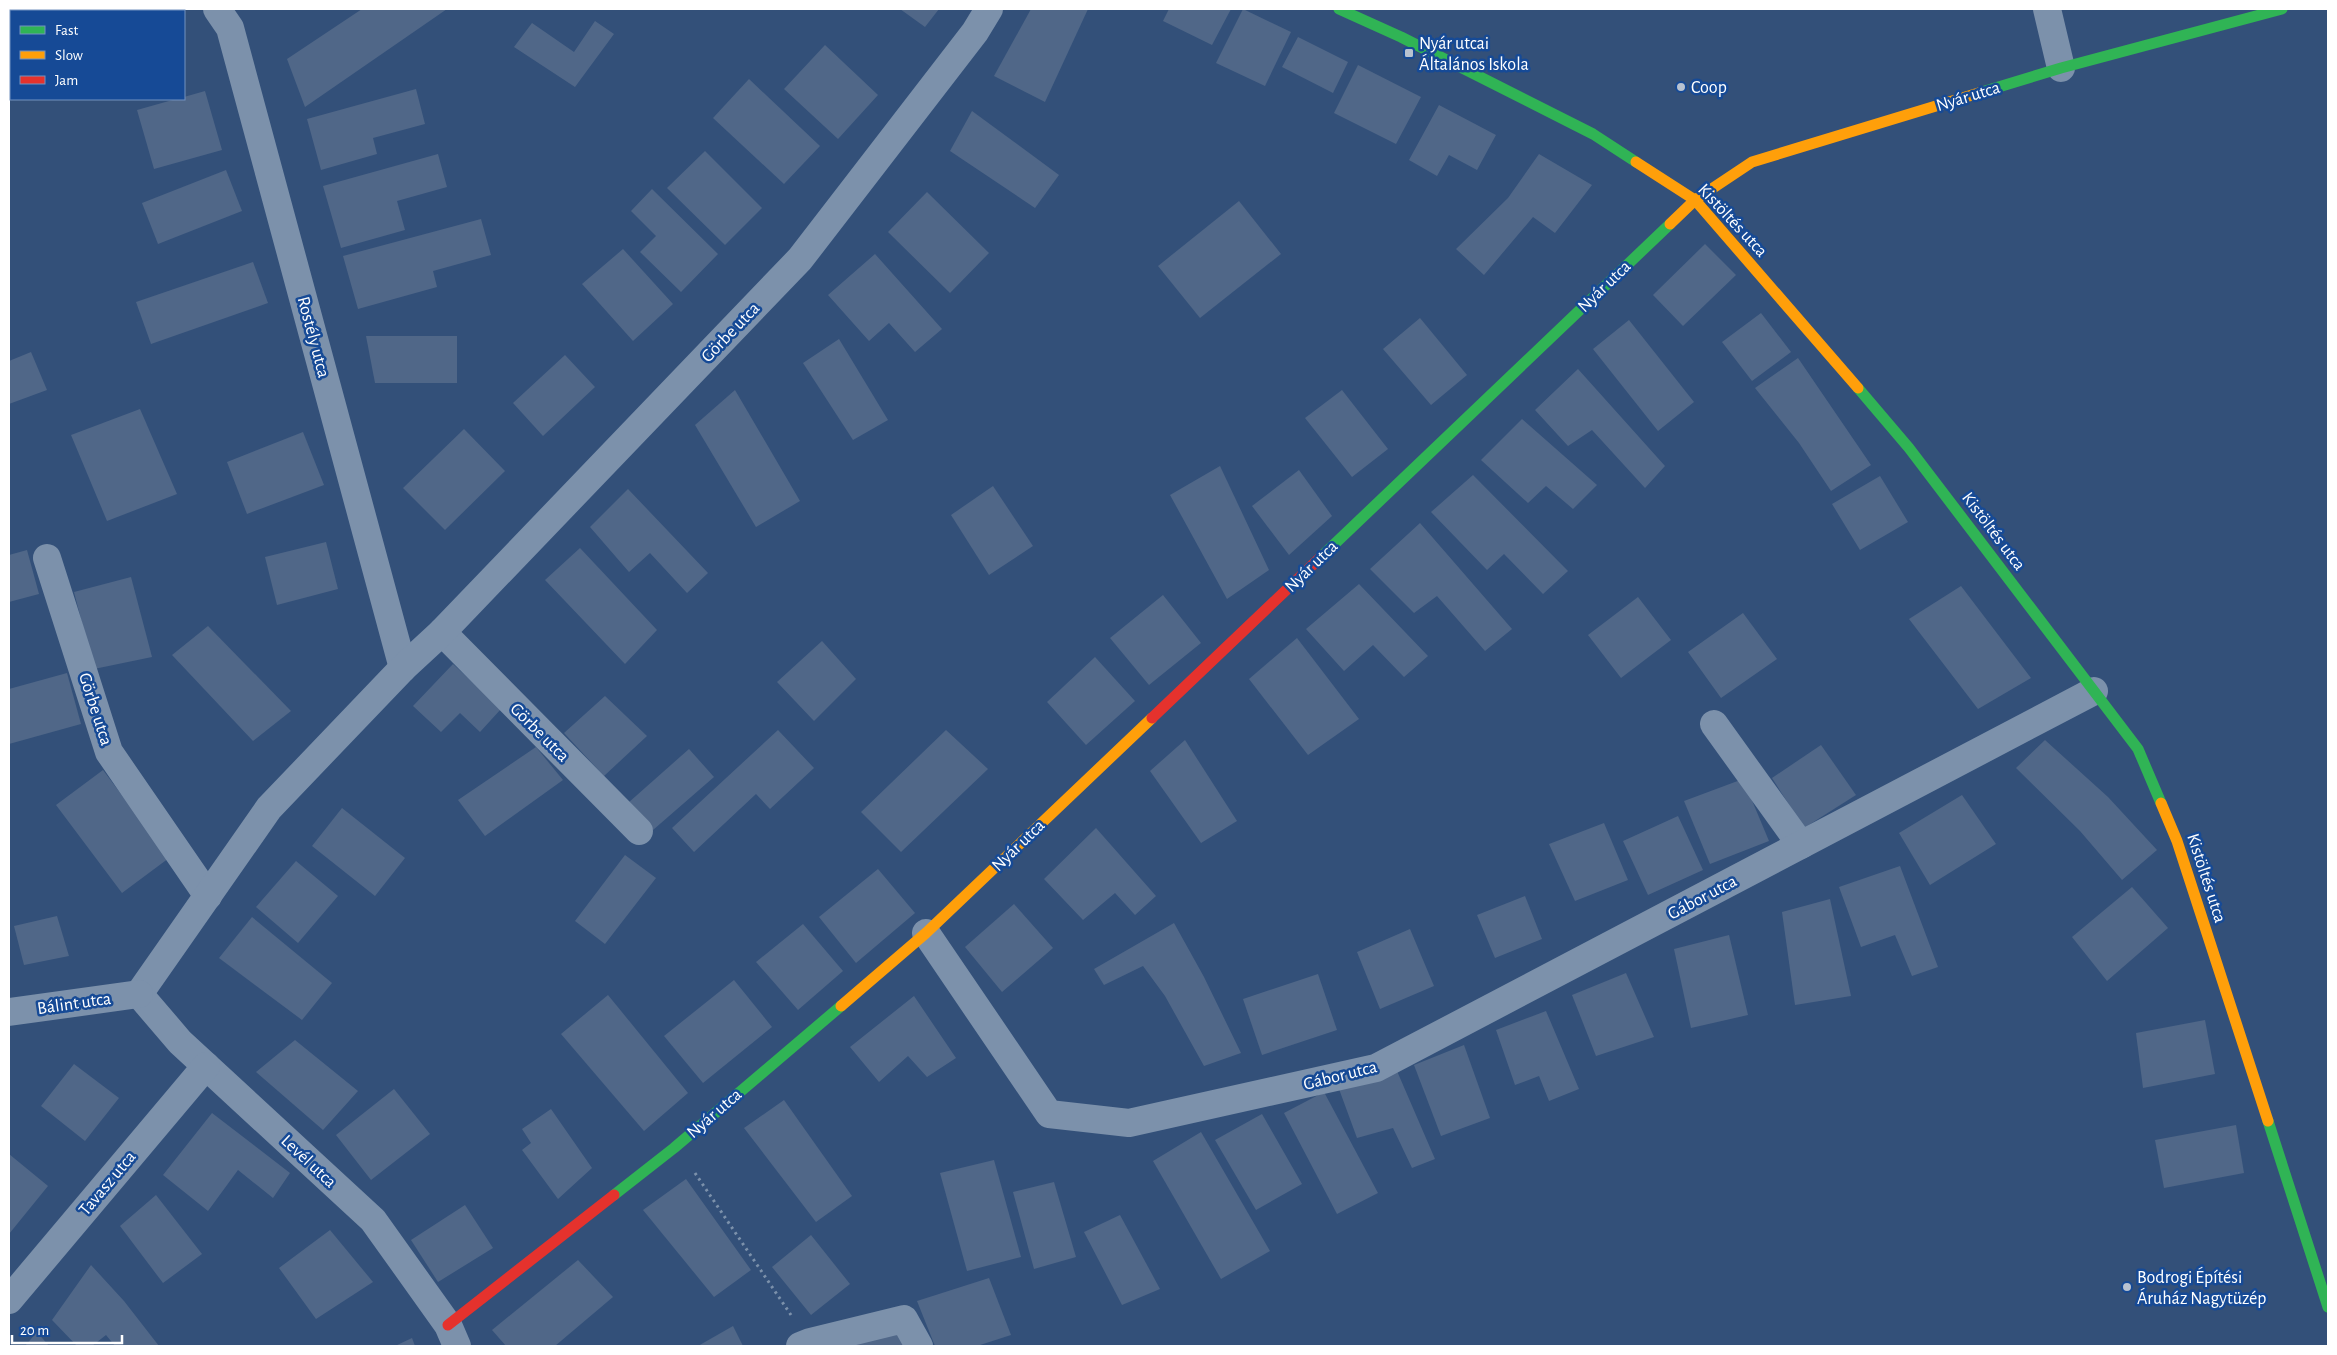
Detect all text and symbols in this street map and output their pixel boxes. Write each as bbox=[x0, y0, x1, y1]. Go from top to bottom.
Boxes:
legend bbox=[10, 10, 185, 100]
text: Fast bbox=[55, 23, 79, 38]
place label: Nyár utcai Általános Iskola bbox=[1419, 35, 1529, 74]
marker: Nyár utcai Általános Iskola bbox=[1403, 47, 1415, 59]
text: Slow bbox=[55, 48, 83, 63]
text: Jam bbox=[55, 73, 78, 88]
place label: Coop bbox=[1691, 79, 1727, 97]
street label: Nyár utca bbox=[1934, 79, 2002, 115]
marker: Coop bbox=[1675, 81, 1687, 93]
street label: Kistöltés utca bbox=[1694, 181, 1770, 261]
street label: Nyár utca bbox=[1575, 257, 1635, 316]
street label: Rostély utca bbox=[294, 295, 333, 380]
street label: Görbe utca bbox=[698, 299, 763, 366]
street label: Kistöltés utca bbox=[1958, 489, 2028, 574]
street label: Nyár utca bbox=[1282, 537, 1342, 596]
street label: Görbe utca bbox=[75, 671, 115, 748]
street label: Görbe utca bbox=[506, 700, 572, 766]
street label: Nyár utca bbox=[989, 816, 1049, 875]
street label: Kistöltés utca bbox=[2183, 831, 2229, 925]
street label: Gábor utca bbox=[1665, 872, 1740, 924]
street label: Bálint utca bbox=[36, 990, 112, 1018]
street label: Gábor utca bbox=[1301, 1058, 1379, 1094]
street label: Nyár utca bbox=[684, 1085, 745, 1142]
street label: Levél utca bbox=[277, 1132, 339, 1192]
street label: Tavasz utca bbox=[76, 1148, 140, 1219]
place label: Bodrogi Építési Áruház Nagytüzép bbox=[2137, 1266, 2267, 1308]
marker: Bodrogi Építési Áruház Nagytüzép bbox=[2121, 1281, 2133, 1293]
scale bar bbox=[12, 1312, 122, 1344]
text: 20 m bbox=[20, 1323, 49, 1338]

